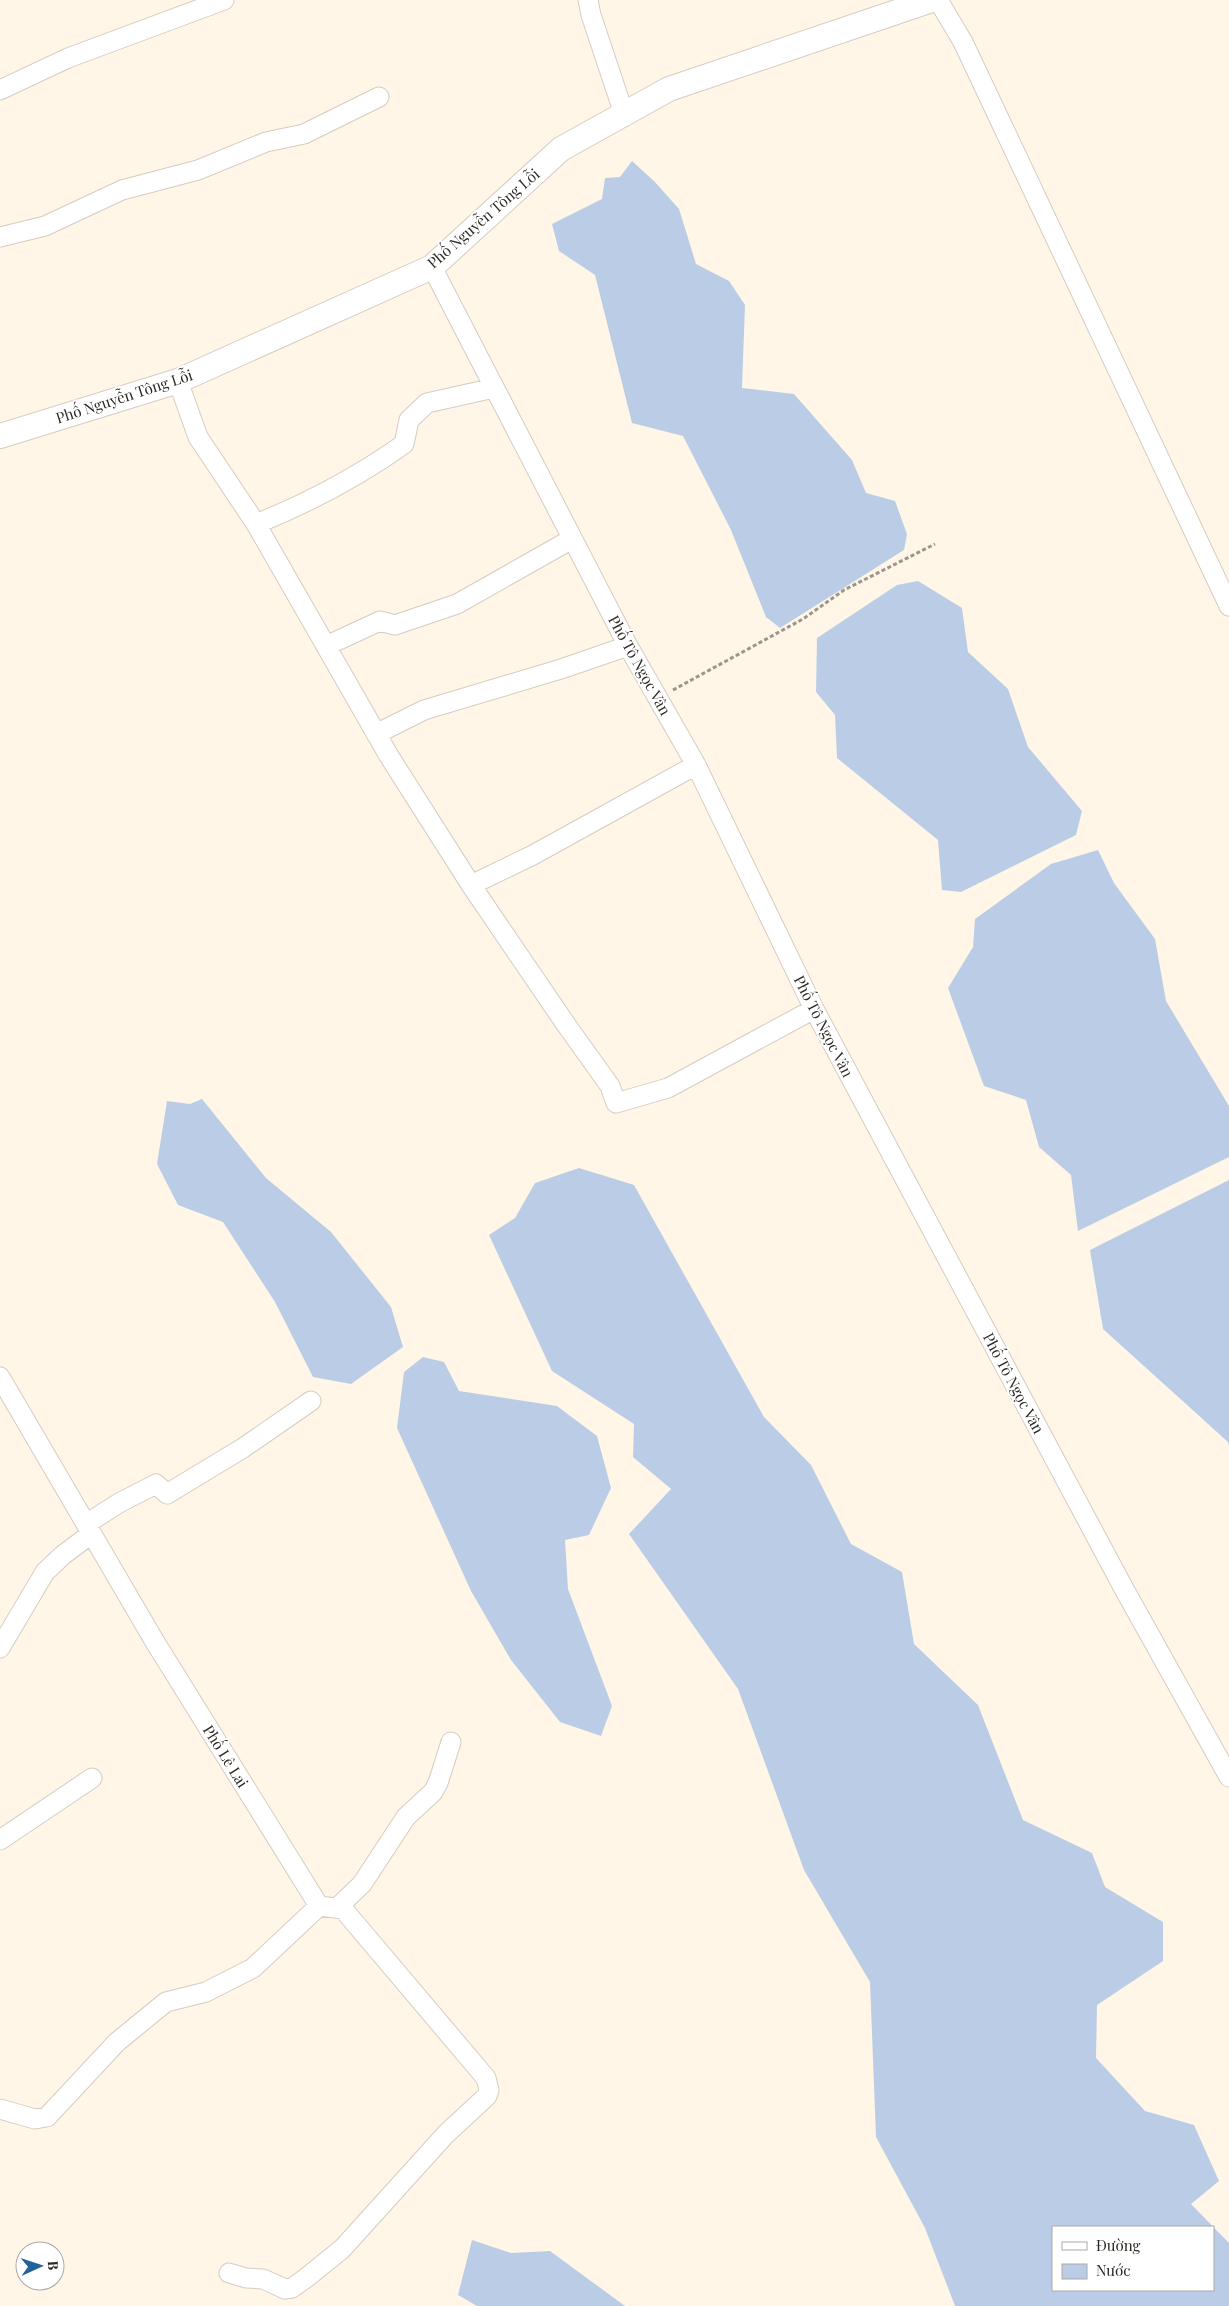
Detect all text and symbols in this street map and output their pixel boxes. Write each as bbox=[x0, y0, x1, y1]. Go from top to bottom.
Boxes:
street label: Phố Nguyễn Tông Lỗi bbox=[422, 163, 544, 272]
street label: Phố Nguyễn Tông Lỗi bbox=[53, 363, 195, 428]
street label: Phố Tô Ngọc Vân bbox=[604, 611, 677, 719]
street label: Phố Tô Ngọc Vân bbox=[790, 971, 859, 1080]
street label: Phố Tô Ngọc Vân bbox=[979, 1329, 1050, 1437]
street label: Phố Lê Lai bbox=[199, 1720, 254, 1792]
legend bbox=[1052, 2226, 1214, 2291]
text: Đường bbox=[1096, 2235, 1141, 2255]
north arrow bbox=[15, 2241, 65, 2291]
text: B bbox=[44, 2260, 63, 2270]
text: Nước bbox=[1096, 2260, 1131, 2280]

